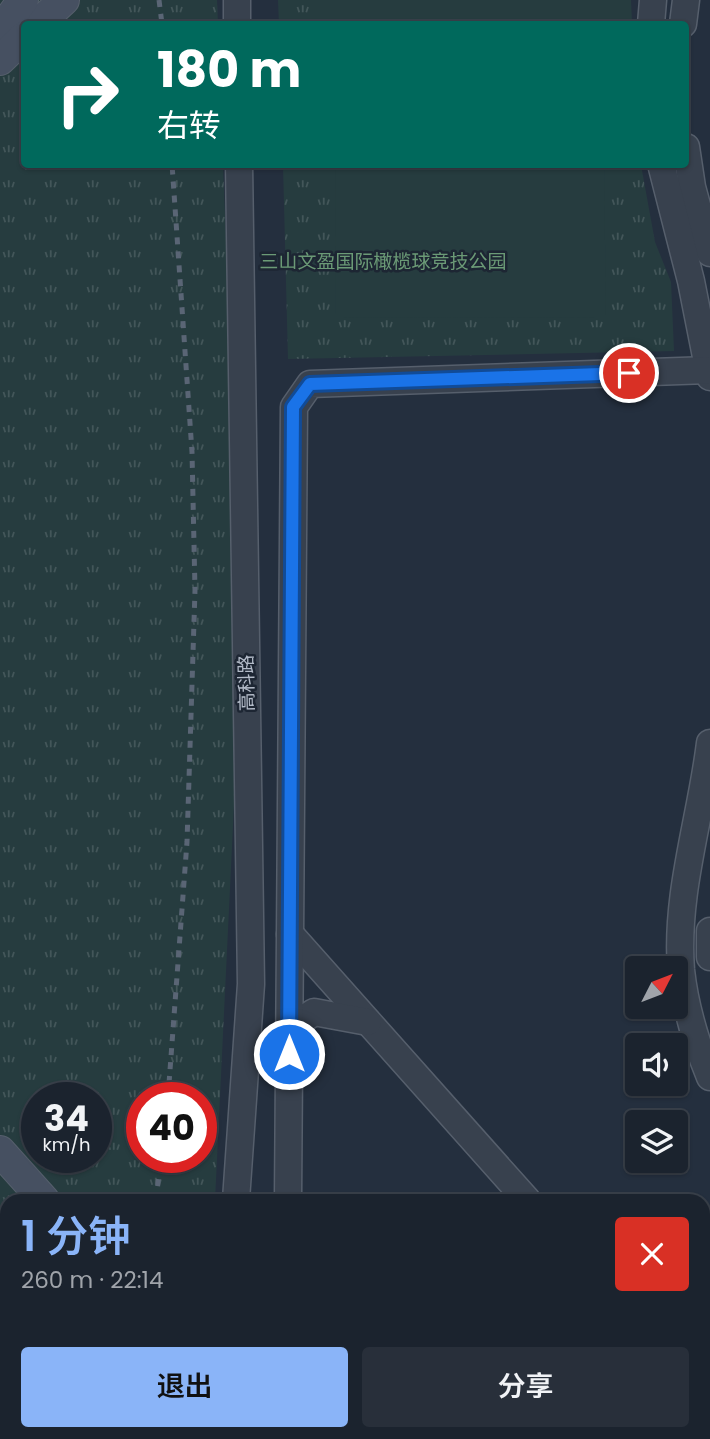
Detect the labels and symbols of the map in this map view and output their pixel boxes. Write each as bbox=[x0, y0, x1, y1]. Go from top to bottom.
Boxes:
park label: 三山文盈国际橄榄球竞技公园 bbox=[259, 248, 507, 275]
pin bbox=[599, 343, 659, 403]
street label: 高科路 bbox=[233, 654, 260, 712]
north arrow bbox=[625, 956, 688, 1018]
position arrow bbox=[252, 1017, 326, 1091]
speed limit sign: 40 bbox=[126, 1082, 217, 1173]

